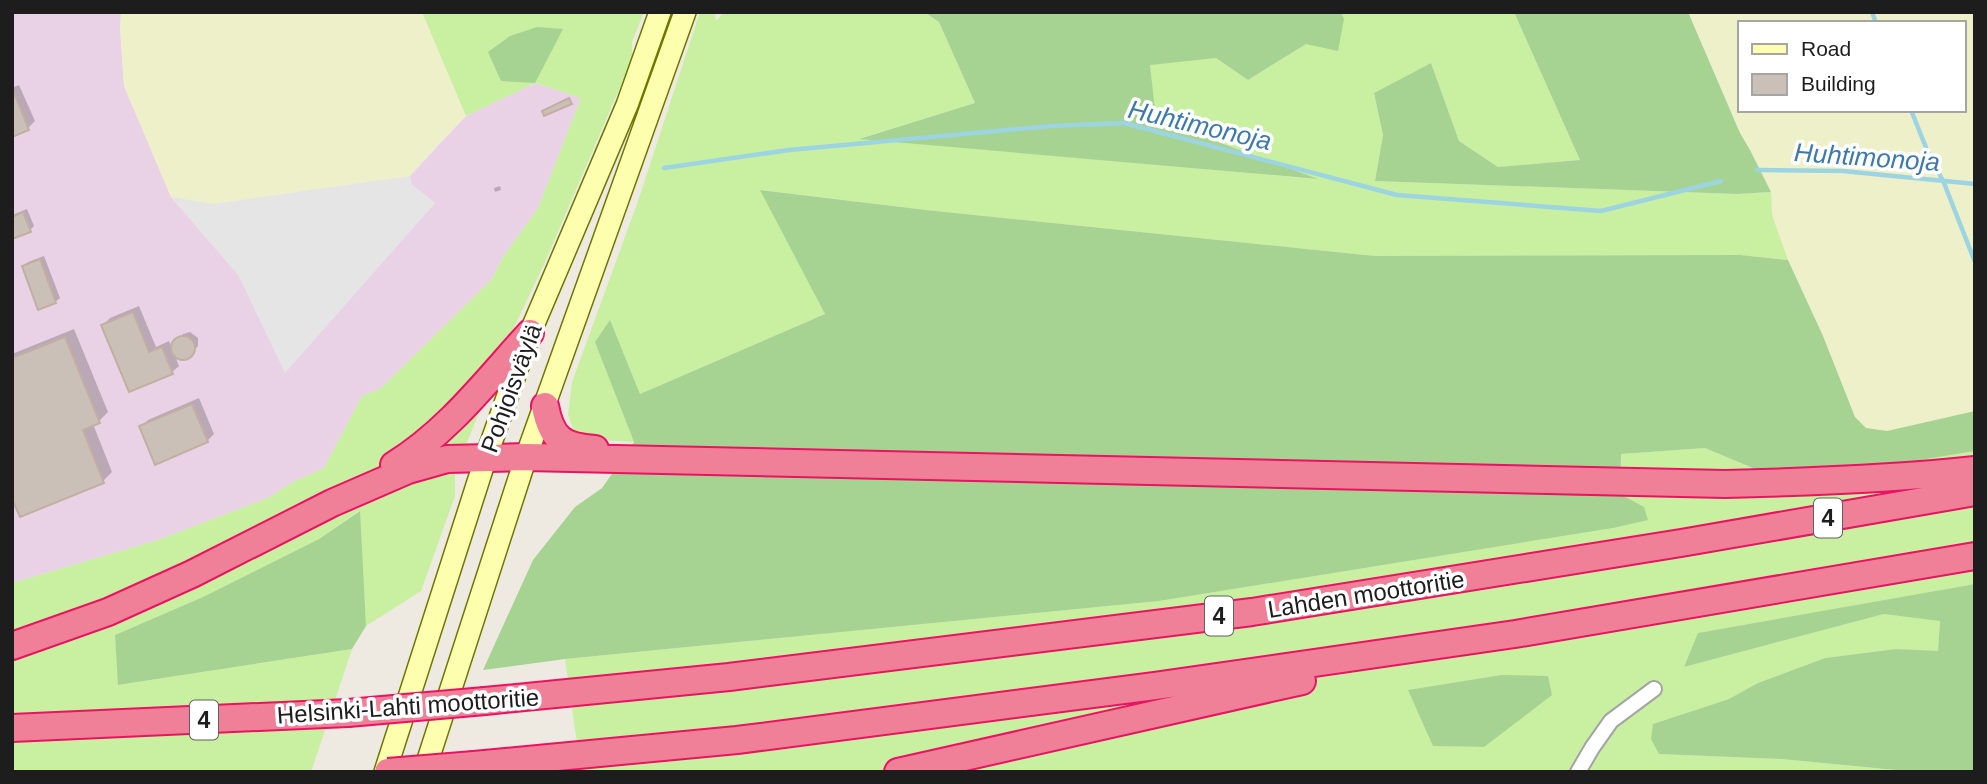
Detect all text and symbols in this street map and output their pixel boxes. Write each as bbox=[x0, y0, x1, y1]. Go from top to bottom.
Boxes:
legend bbox=[1738, 21, 1966, 112]
text: Road bbox=[1801, 37, 1851, 60]
text: Building bbox=[1801, 72, 1876, 95]
water label: Huhtimonoja bbox=[1126, 94, 1274, 156]
water label: Huhtimonoja bbox=[1793, 137, 1941, 177]
street label: Pohjoisväylä bbox=[475, 319, 547, 456]
road number: 4 bbox=[1814, 498, 1842, 538]
street label: Lahden moottoritie bbox=[1266, 565, 1466, 623]
road number: 4 bbox=[1205, 596, 1233, 636]
street label: Helsinki-Lahti moottoritie bbox=[276, 683, 540, 729]
road number: 4 bbox=[190, 700, 218, 740]

